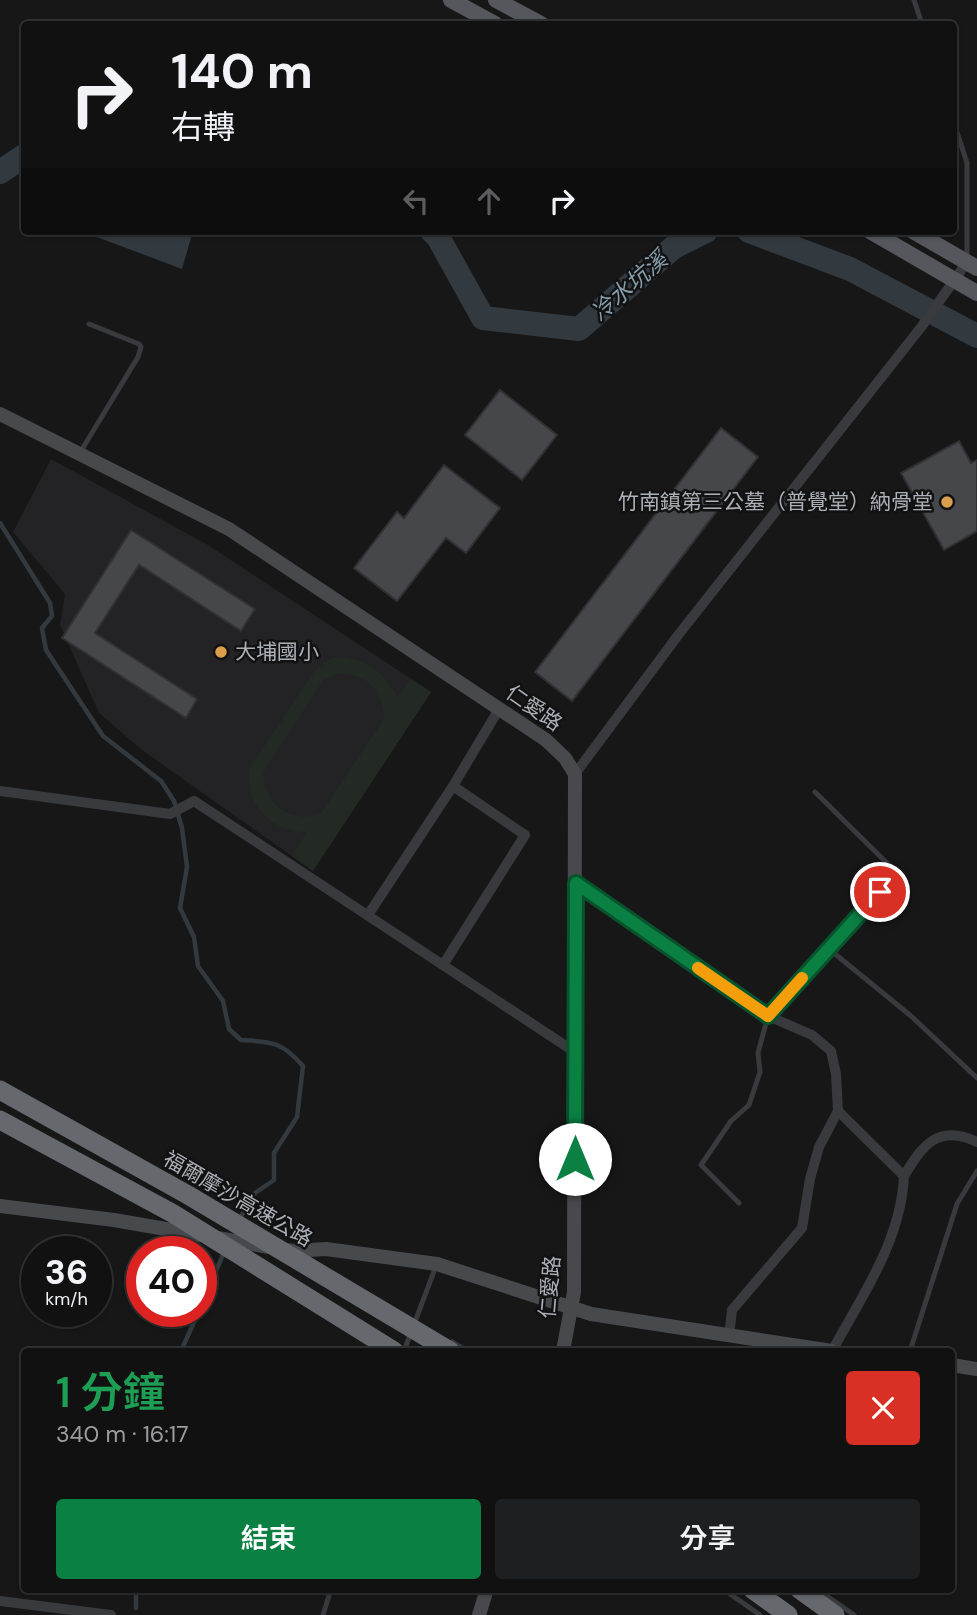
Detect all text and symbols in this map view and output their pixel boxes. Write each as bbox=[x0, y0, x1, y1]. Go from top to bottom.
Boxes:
text: 140 m bbox=[171, 39, 313, 103]
icon: right bbox=[56, 49, 147, 140]
text: 右轉 bbox=[171, 106, 235, 148]
icon: left bbox=[397, 182, 435, 220]
icon: ahead bbox=[470, 182, 508, 220]
icon: right bbox=[543, 182, 581, 220]
water label: 冷水坑溪 bbox=[584, 243, 676, 327]
place label: 竹南鎮第三公墓（普覺堂）納骨堂 bbox=[618, 488, 933, 516]
marker: 竹南鎮第三公墓（普覺堂）納骨堂 bbox=[939, 494, 955, 510]
place label: 大埔國小 bbox=[235, 638, 319, 666]
marker: 大埔國小 bbox=[213, 644, 229, 660]
street label: 仁愛路 bbox=[500, 678, 568, 738]
pin bbox=[850, 862, 910, 922]
icon: arrive bbox=[861, 873, 899, 911]
position arrow bbox=[538, 1122, 612, 1196]
street label: 福爾摩沙高速公路 bbox=[158, 1145, 318, 1253]
speed limit sign: 40 bbox=[126, 1236, 217, 1327]
text: 36 bbox=[45, 1249, 88, 1295]
street label: 仁愛路 bbox=[533, 1254, 567, 1320]
text: km/h bbox=[45, 1287, 88, 1311]
text: 1 分鐘 bbox=[56, 1365, 165, 1420]
button: close bbox=[846, 1371, 920, 1445]
text: 340 m · 16:17 bbox=[56, 1419, 188, 1449]
button: 結束 bbox=[56, 1499, 481, 1579]
button: 分享 bbox=[495, 1499, 920, 1579]

